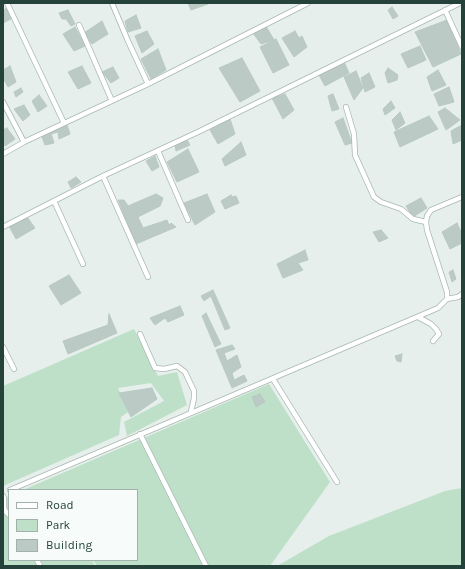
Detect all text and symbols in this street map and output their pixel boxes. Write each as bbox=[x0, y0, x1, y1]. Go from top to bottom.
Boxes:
legend bbox=[8, 489, 138, 561]
text: Road bbox=[46, 498, 74, 512]
text: Park bbox=[46, 518, 70, 532]
text: Building bbox=[46, 538, 92, 552]

